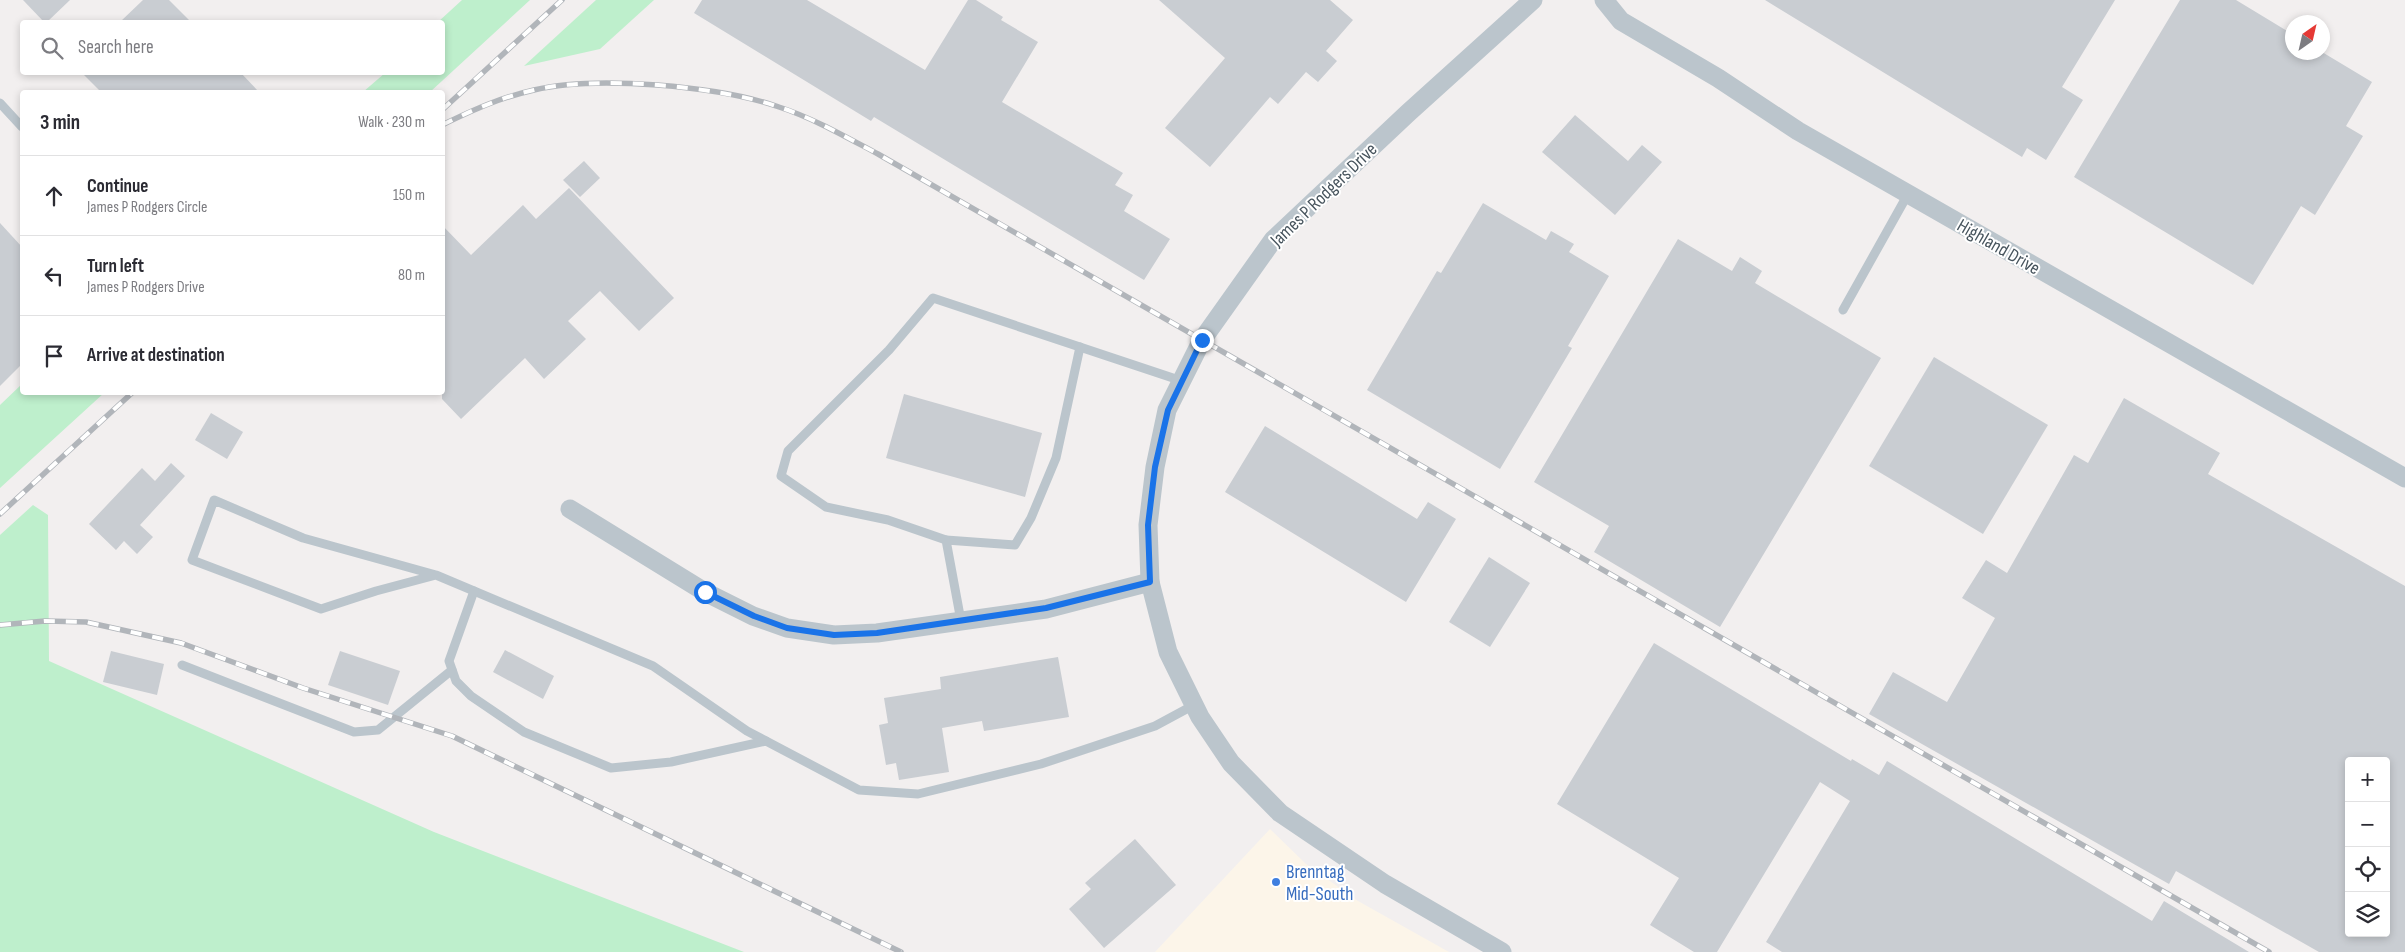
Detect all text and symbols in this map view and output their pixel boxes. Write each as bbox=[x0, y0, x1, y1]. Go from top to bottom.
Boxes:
north arrow bbox=[2285, 15, 2330, 60]
search box bbox=[20, 20, 445, 75]
icon: search bbox=[38, 34, 66, 62]
text: Search here bbox=[78, 36, 154, 59]
text: 3 min bbox=[40, 110, 80, 135]
text: Walk · 230 m bbox=[358, 113, 425, 132]
street label: James P Rodgers Drive bbox=[1265, 138, 1382, 253]
text: Continue bbox=[87, 175, 148, 198]
icon: ahead bbox=[40, 182, 68, 210]
text: 150 m bbox=[393, 186, 425, 205]
text: James P Rodgers Circle bbox=[87, 198, 208, 217]
street label: Highland Drive bbox=[1953, 214, 2044, 280]
text: Turn left bbox=[87, 255, 144, 278]
icon: left bbox=[40, 262, 68, 290]
text: 80 m bbox=[398, 266, 425, 285]
text: James P Rodgers Drive bbox=[87, 278, 205, 297]
route end bbox=[1191, 329, 1214, 352]
icon: arrive bbox=[40, 342, 68, 370]
text: Arrive at destination bbox=[87, 344, 225, 367]
route start bbox=[694, 581, 717, 604]
map controls bbox=[2345, 757, 2390, 937]
button: + bbox=[2345, 757, 2390, 802]
button: − bbox=[2345, 802, 2390, 847]
button: locate bbox=[2345, 847, 2390, 892]
place label: Brenntag Mid-South bbox=[1286, 861, 1353, 906]
marker: Brenntag Mid-South bbox=[1270, 876, 1282, 888]
button: layers bbox=[2345, 892, 2390, 937]

